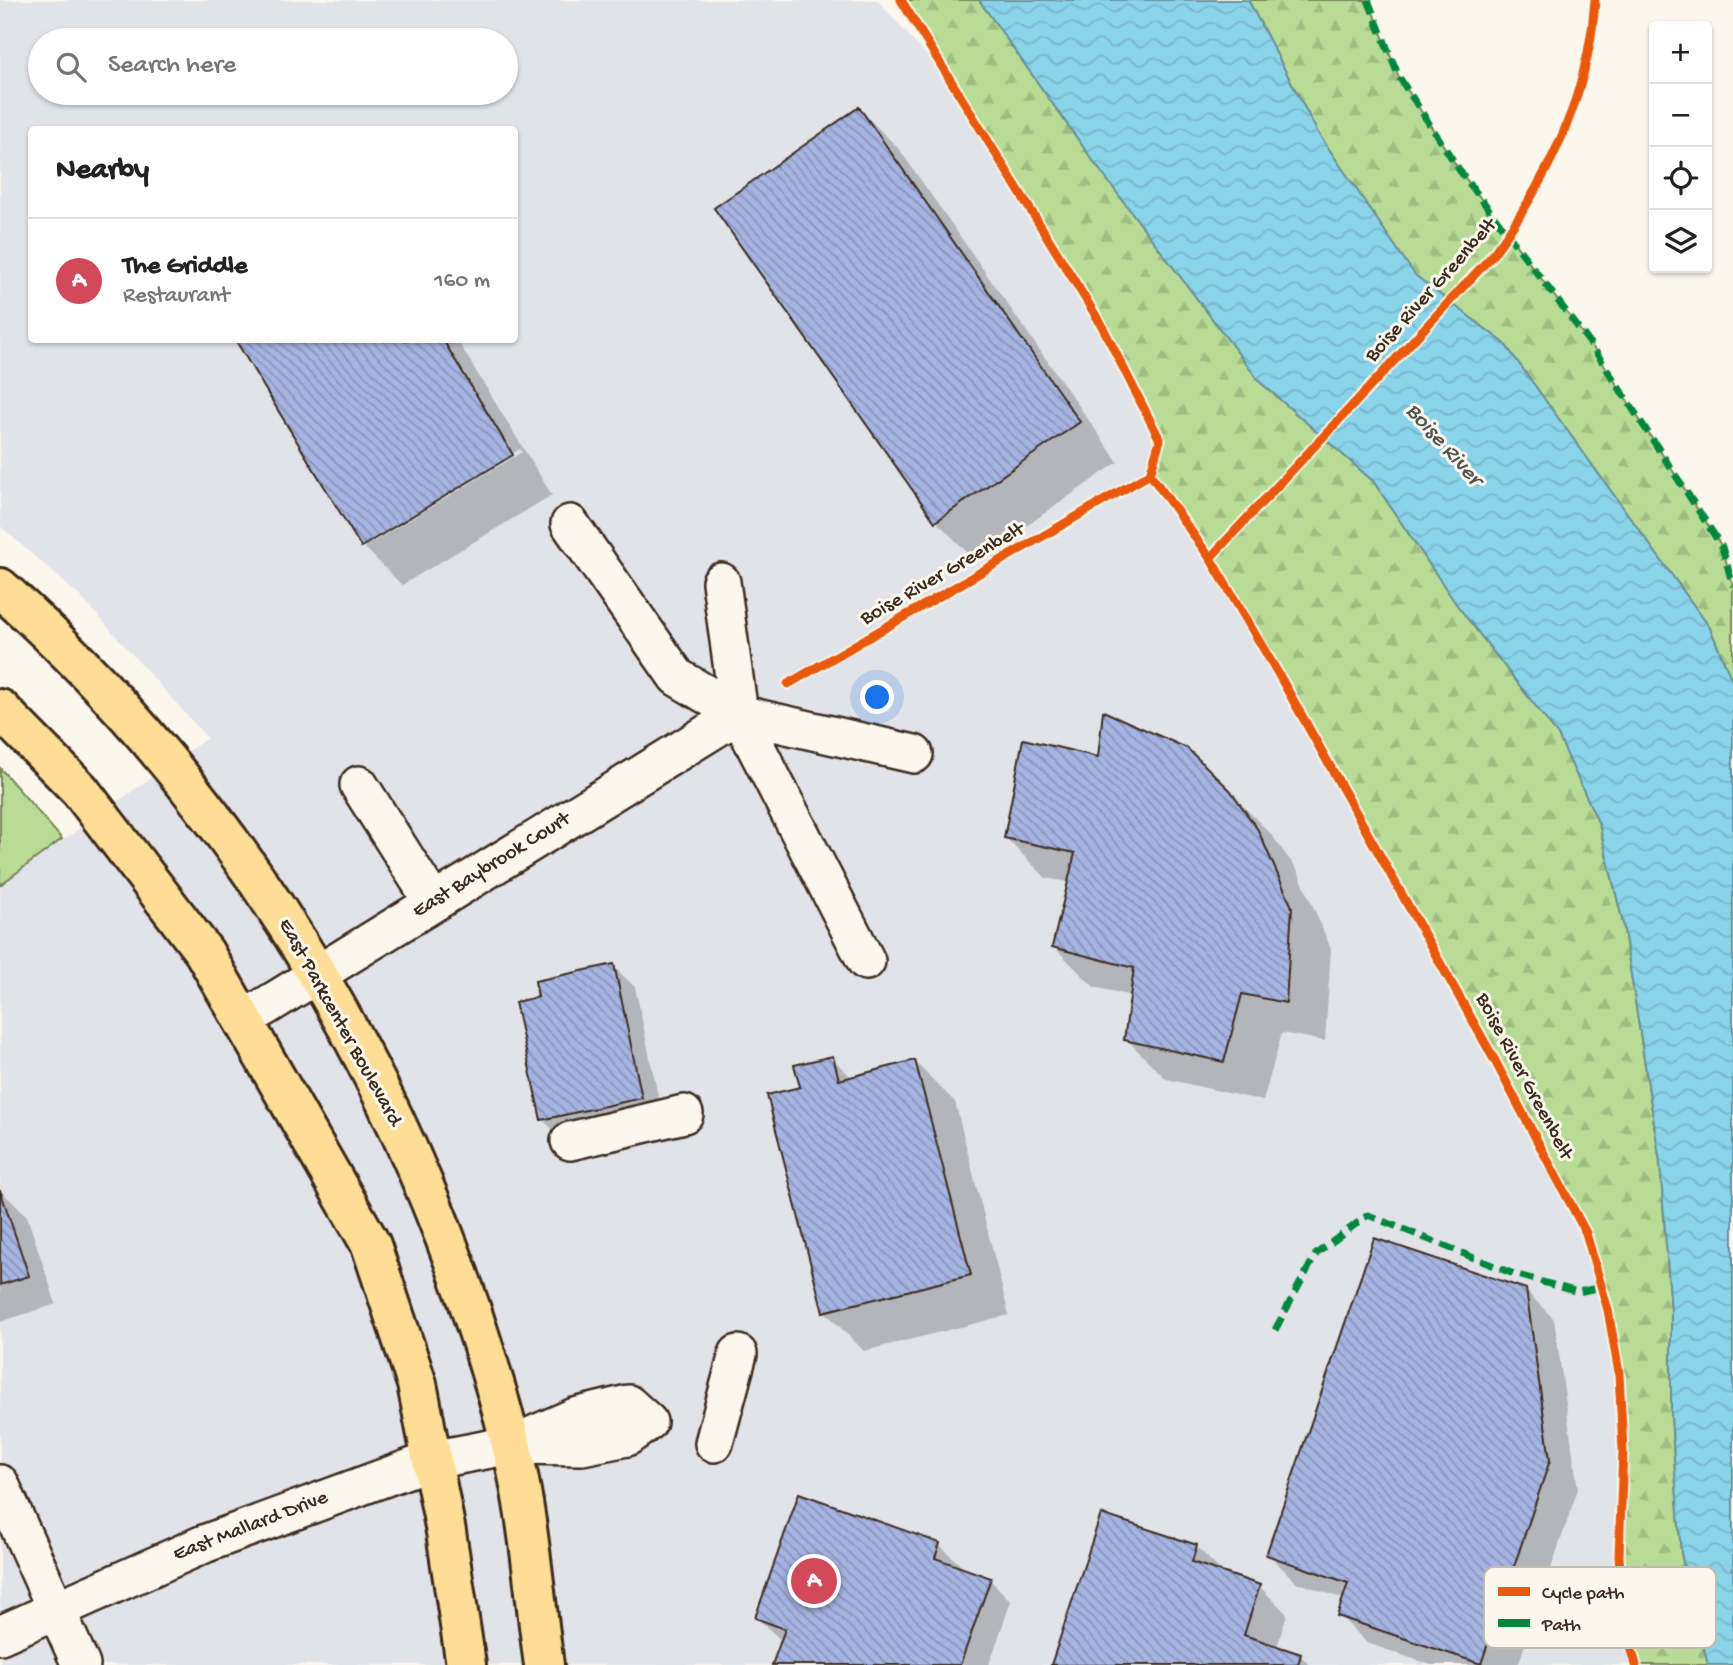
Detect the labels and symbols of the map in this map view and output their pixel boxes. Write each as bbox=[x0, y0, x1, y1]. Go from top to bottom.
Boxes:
street label: Boise River Greenbelt bbox=[1360, 212, 1505, 369]
water label: Boise River bbox=[1399, 398, 1490, 495]
street label: Boise River Greenbelt bbox=[856, 517, 1032, 633]
your location bbox=[860, 680, 894, 714]
street label: East Baybrook Court bbox=[408, 806, 578, 925]
street label: East Parkcenter Boulevard bbox=[271, 915, 407, 1133]
street label: Boise River Greenbelt bbox=[1468, 988, 1579, 1167]
street label: East Mallard Drive bbox=[170, 1486, 333, 1568]
pin: A bbox=[791, 1555, 837, 1607]
legend bbox=[1484, 1567, 1716, 1648]
text: Cycle path bbox=[1542, 1583, 1624, 1606]
text: Path bbox=[1541, 1615, 1581, 1638]

